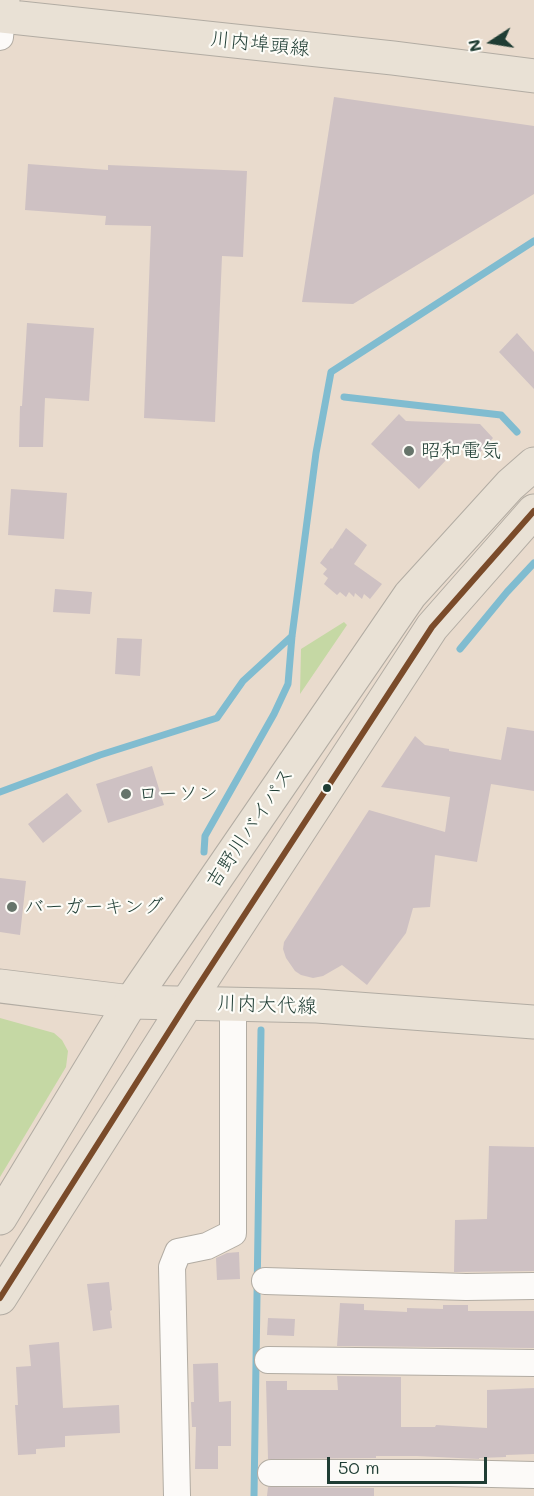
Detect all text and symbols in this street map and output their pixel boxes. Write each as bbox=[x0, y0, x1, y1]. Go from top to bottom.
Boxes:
north arrow bbox=[462, 12, 522, 72]
street label: 川内埠頭線 bbox=[209, 27, 311, 61]
text: N bbox=[462, 38, 485, 54]
place label: 昭和電気 bbox=[421, 439, 501, 463]
marker: 昭和電気 bbox=[402, 444, 416, 458]
street label: 吉野川バイパス bbox=[201, 763, 299, 893]
place label: ローソン bbox=[138, 782, 218, 806]
unlabelled marker bbox=[321, 782, 333, 794]
marker: ローソン bbox=[119, 787, 133, 801]
place label: バーガーキング bbox=[24, 895, 164, 919]
marker: バーガーキング bbox=[5, 900, 19, 914]
street label: 川内大代線 bbox=[217, 991, 317, 1019]
scale bar bbox=[330, 1445, 490, 1483]
text: 50 m bbox=[338, 1455, 380, 1479]

